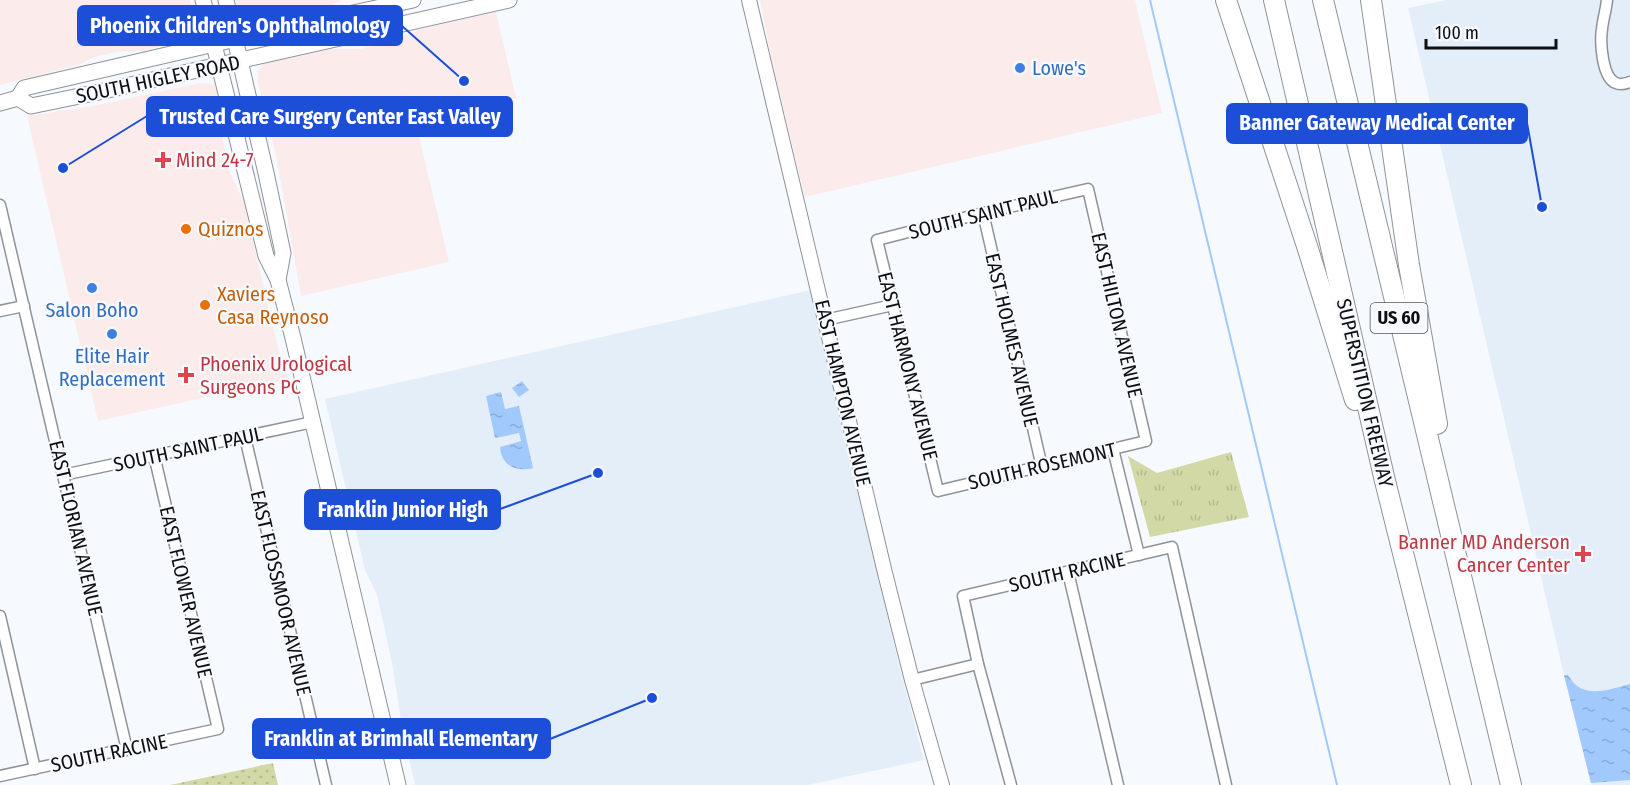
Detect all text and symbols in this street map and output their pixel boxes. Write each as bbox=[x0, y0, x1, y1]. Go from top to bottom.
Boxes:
callout: Phoenix Children's Ophthalmology bbox=[78, 6, 402, 45]
scale bar bbox=[1426, 12, 1556, 50]
text: Phoenix Children's Ophthalmology bbox=[90, 13, 391, 39]
text: 100 m bbox=[1435, 22, 1479, 44]
street label: SOUTH HIGLEY ROAD bbox=[74, 50, 242, 108]
place label: Lowe's bbox=[1032, 56, 1086, 80]
marker: Lowe's bbox=[1013, 61, 1027, 75]
callout: Trusted Care Surgery Center East Valley bbox=[147, 97, 512, 136]
text: Trusted Care Surgery Center East Valley bbox=[159, 104, 502, 130]
callout: Banner Gateway Medical Center bbox=[1227, 104, 1527, 143]
text: Banner Gateway Medical Center bbox=[1239, 110, 1515, 136]
place label: Mind 24-7 bbox=[176, 148, 254, 172]
marker: Mind 24-7 bbox=[154, 151, 172, 169]
street label: SOUTH SAINT PAUL bbox=[906, 184, 1060, 244]
place label: Quiznos bbox=[198, 217, 264, 241]
marker: Quiznos bbox=[179, 222, 193, 236]
street label: EAST HILTON AVENUE bbox=[1086, 230, 1148, 400]
street label: EAST HOLMES AVENUE bbox=[980, 251, 1044, 429]
street label: EAST HARMONY AVENUE bbox=[873, 269, 943, 463]
marker: Salon Boho bbox=[85, 281, 99, 295]
place label: Xaviers Casa Reynoso bbox=[217, 282, 329, 329]
street label: SUPERSTITION FREEWAY bbox=[1332, 296, 1398, 490]
street label: EAST HAMPTON AVENUE bbox=[810, 297, 876, 489]
place label: Salon Boho bbox=[46, 298, 138, 322]
marker: Xaviers Casa Reynoso bbox=[198, 298, 212, 312]
road number: US 60 bbox=[1370, 303, 1428, 333]
marker: Elite Hair Replacement bbox=[105, 327, 119, 341]
place label: Elite Hair Replacement bbox=[59, 344, 166, 391]
place label: Phoenix Urological Surgeons PC bbox=[200, 352, 352, 399]
marker: Phoenix Urological Surgeons PC bbox=[177, 366, 195, 384]
street label: SOUTH SAINT PAUL bbox=[111, 421, 265, 477]
street label: SOUTH ROSEMONT bbox=[966, 437, 1119, 495]
street label: EAST FLORIAN AVENUE bbox=[44, 438, 108, 618]
street label: EAST FLOSSMOOR AVENUE bbox=[246, 488, 316, 698]
callout: Franklin Junior High bbox=[305, 490, 500, 529]
text: Franklin Junior High bbox=[318, 497, 488, 523]
street label: EAST FLOWER AVENUE bbox=[155, 504, 217, 680]
place label: Banner MD Anderson Cancer Center bbox=[1398, 530, 1570, 577]
marker: Banner MD Anderson Cancer Center bbox=[1574, 545, 1592, 563]
street label: SOUTH RACINE bbox=[1007, 547, 1127, 597]
callout: Franklin at Brimhall Elementary bbox=[253, 719, 550, 758]
text: Franklin at Brimhall Elementary bbox=[264, 726, 539, 752]
street label: SOUTH RACINE bbox=[49, 729, 169, 777]

